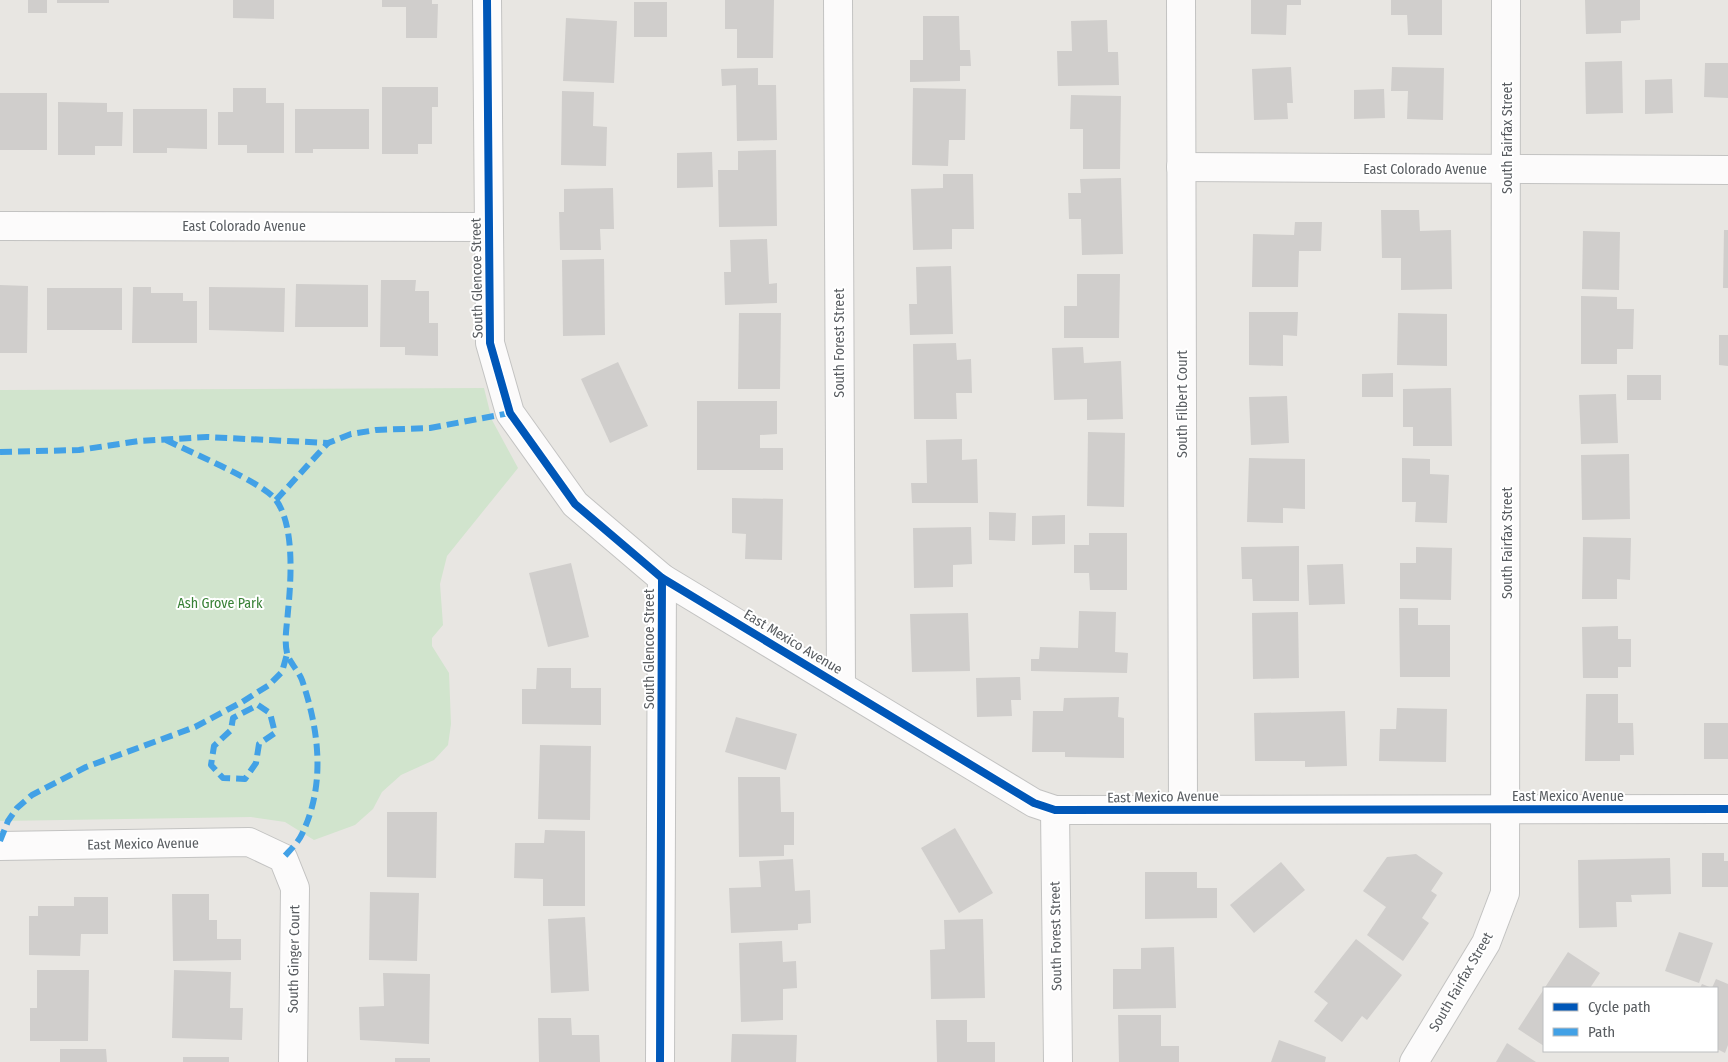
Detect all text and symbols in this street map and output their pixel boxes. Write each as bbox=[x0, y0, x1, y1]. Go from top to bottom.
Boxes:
street label: South Fairfax Street bbox=[1499, 82, 1516, 194]
street label: East Colorado Avenue bbox=[1363, 161, 1487, 178]
street label: South Glencoe Street bbox=[467, 217, 487, 338]
street label: East Colorado Avenue bbox=[182, 218, 306, 235]
street label: South Forest Street bbox=[831, 288, 848, 398]
street label: South Filbert Court bbox=[1174, 350, 1191, 458]
street label: South Fairfax Street bbox=[1499, 487, 1516, 599]
street label: South Glencoe Street bbox=[641, 588, 658, 709]
park label: Ash Grove Park bbox=[177, 595, 263, 612]
street label: East Mexico Avenue bbox=[741, 606, 845, 678]
street label: East Mexico Avenue bbox=[1107, 788, 1219, 806]
street label: East Mexico Avenue bbox=[1512, 788, 1624, 805]
street label: East Mexico Avenue bbox=[87, 835, 199, 853]
street label: South Forest Street bbox=[1047, 881, 1065, 991]
street label: South Ginger Court bbox=[285, 904, 303, 1013]
street label: South Fairfax Street bbox=[1426, 929, 1497, 1035]
legend bbox=[1543, 987, 1718, 1052]
text: Cycle path bbox=[1588, 998, 1651, 1016]
text: Path bbox=[1588, 1023, 1615, 1041]

